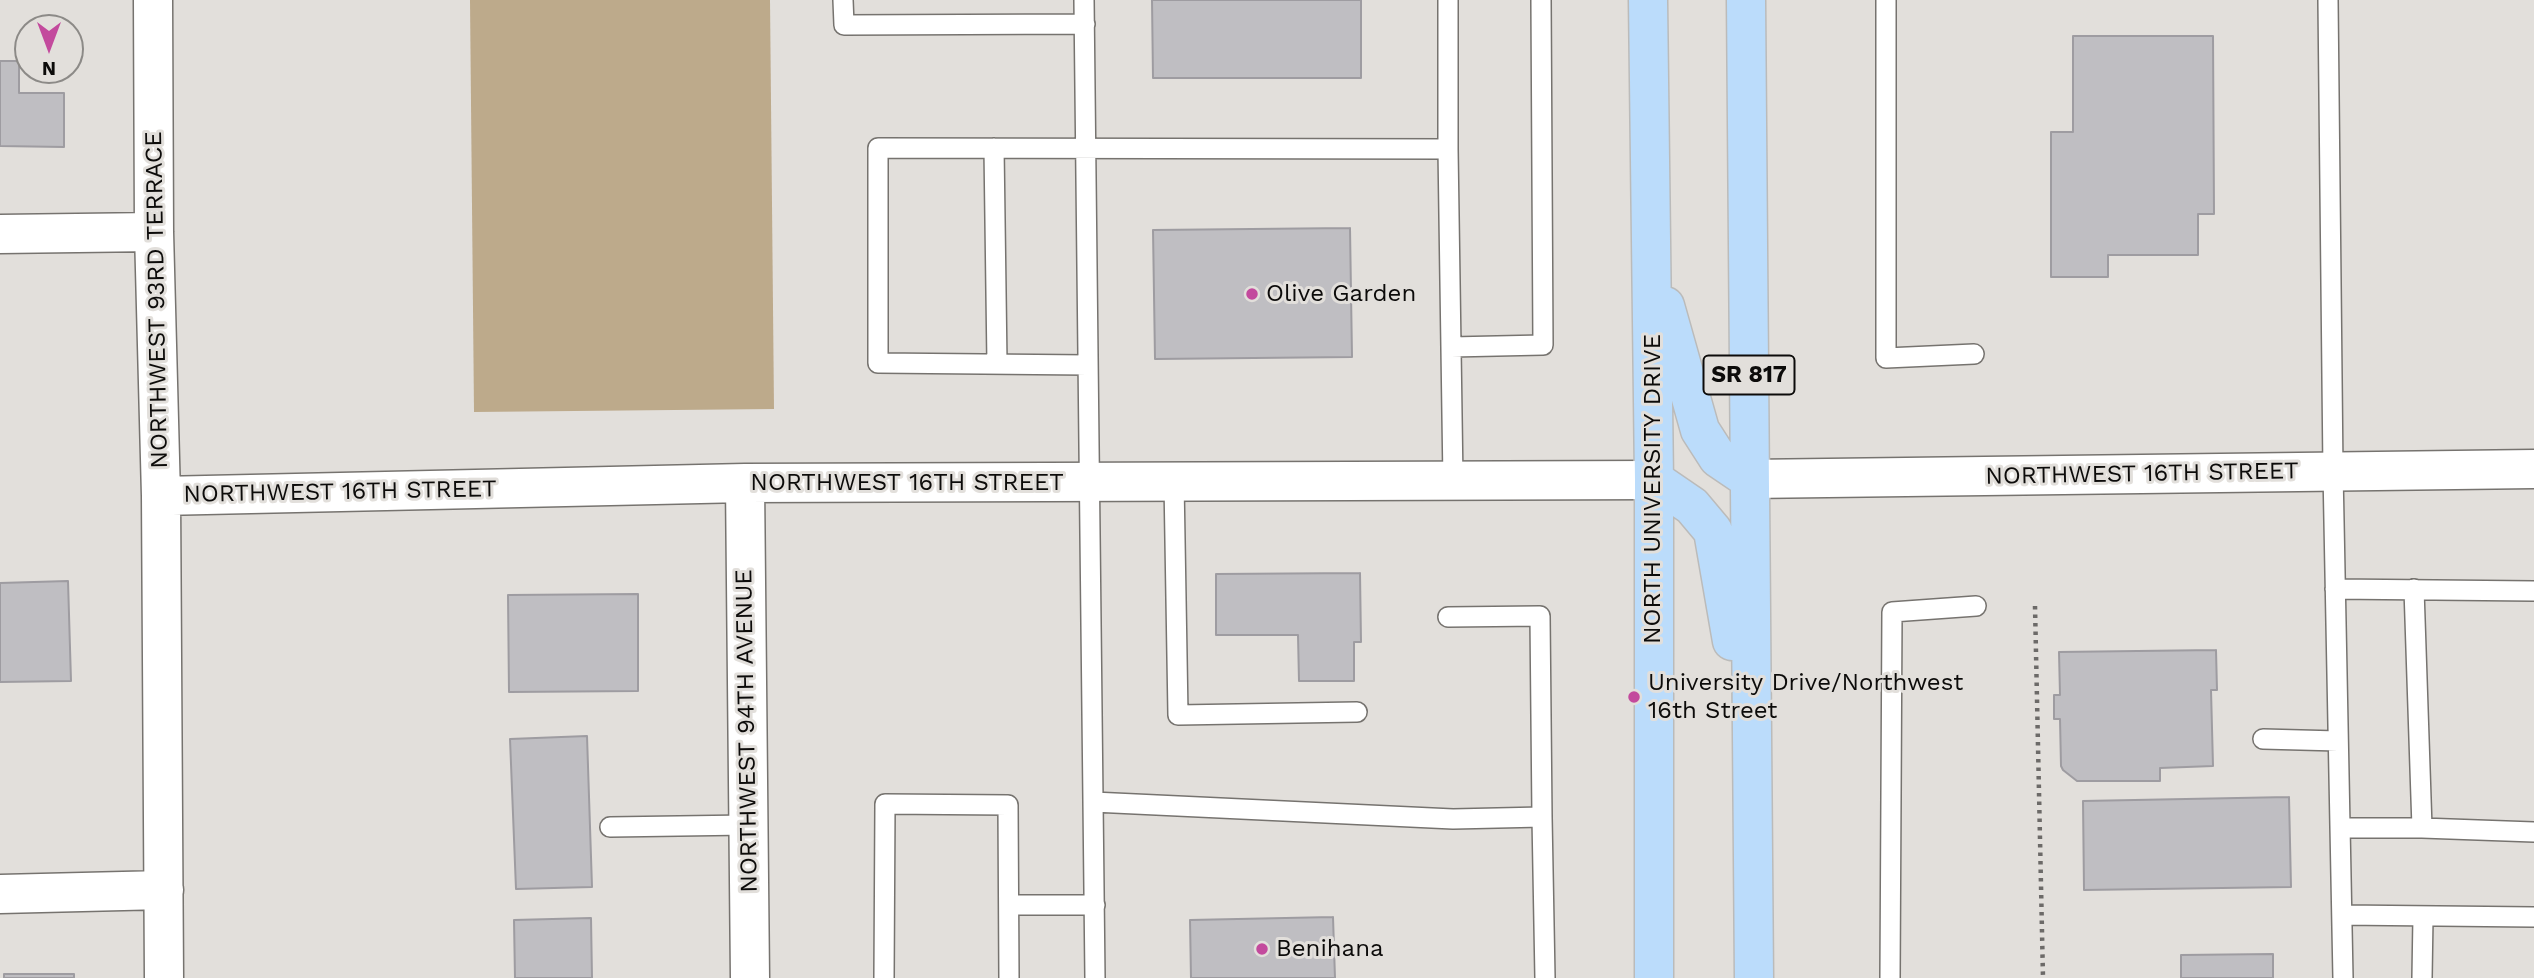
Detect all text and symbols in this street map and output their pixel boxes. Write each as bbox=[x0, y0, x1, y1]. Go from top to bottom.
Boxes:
north arrow bbox=[14, 14, 84, 84]
text: N bbox=[42, 57, 56, 80]
street label: NORTHWEST 93RD TERRACE bbox=[140, 131, 174, 469]
place label: Olive Garden bbox=[1266, 280, 1416, 308]
marker: Olive Garden bbox=[1244, 286, 1260, 302]
street label: NORTH UNIVERSITY DRIVE bbox=[1639, 334, 1667, 644]
road number: SR 817 bbox=[1704, 356, 1795, 394]
street label: NORTHWEST 16TH STREET bbox=[1985, 457, 2299, 491]
street label: NORTHWEST 16TH STREET bbox=[750, 469, 1064, 497]
street label: NORTHWEST 16TH STREET bbox=[183, 475, 497, 509]
street label: NORTHWEST 94TH AVENUE bbox=[730, 569, 764, 893]
place label: University Drive/Northwest 16th Street bbox=[1648, 669, 1963, 725]
marker: University Drive/Northwest 16th Street bbox=[1626, 689, 1642, 705]
place label: Benihana bbox=[1276, 935, 1384, 963]
marker: Benihana bbox=[1254, 941, 1270, 957]

